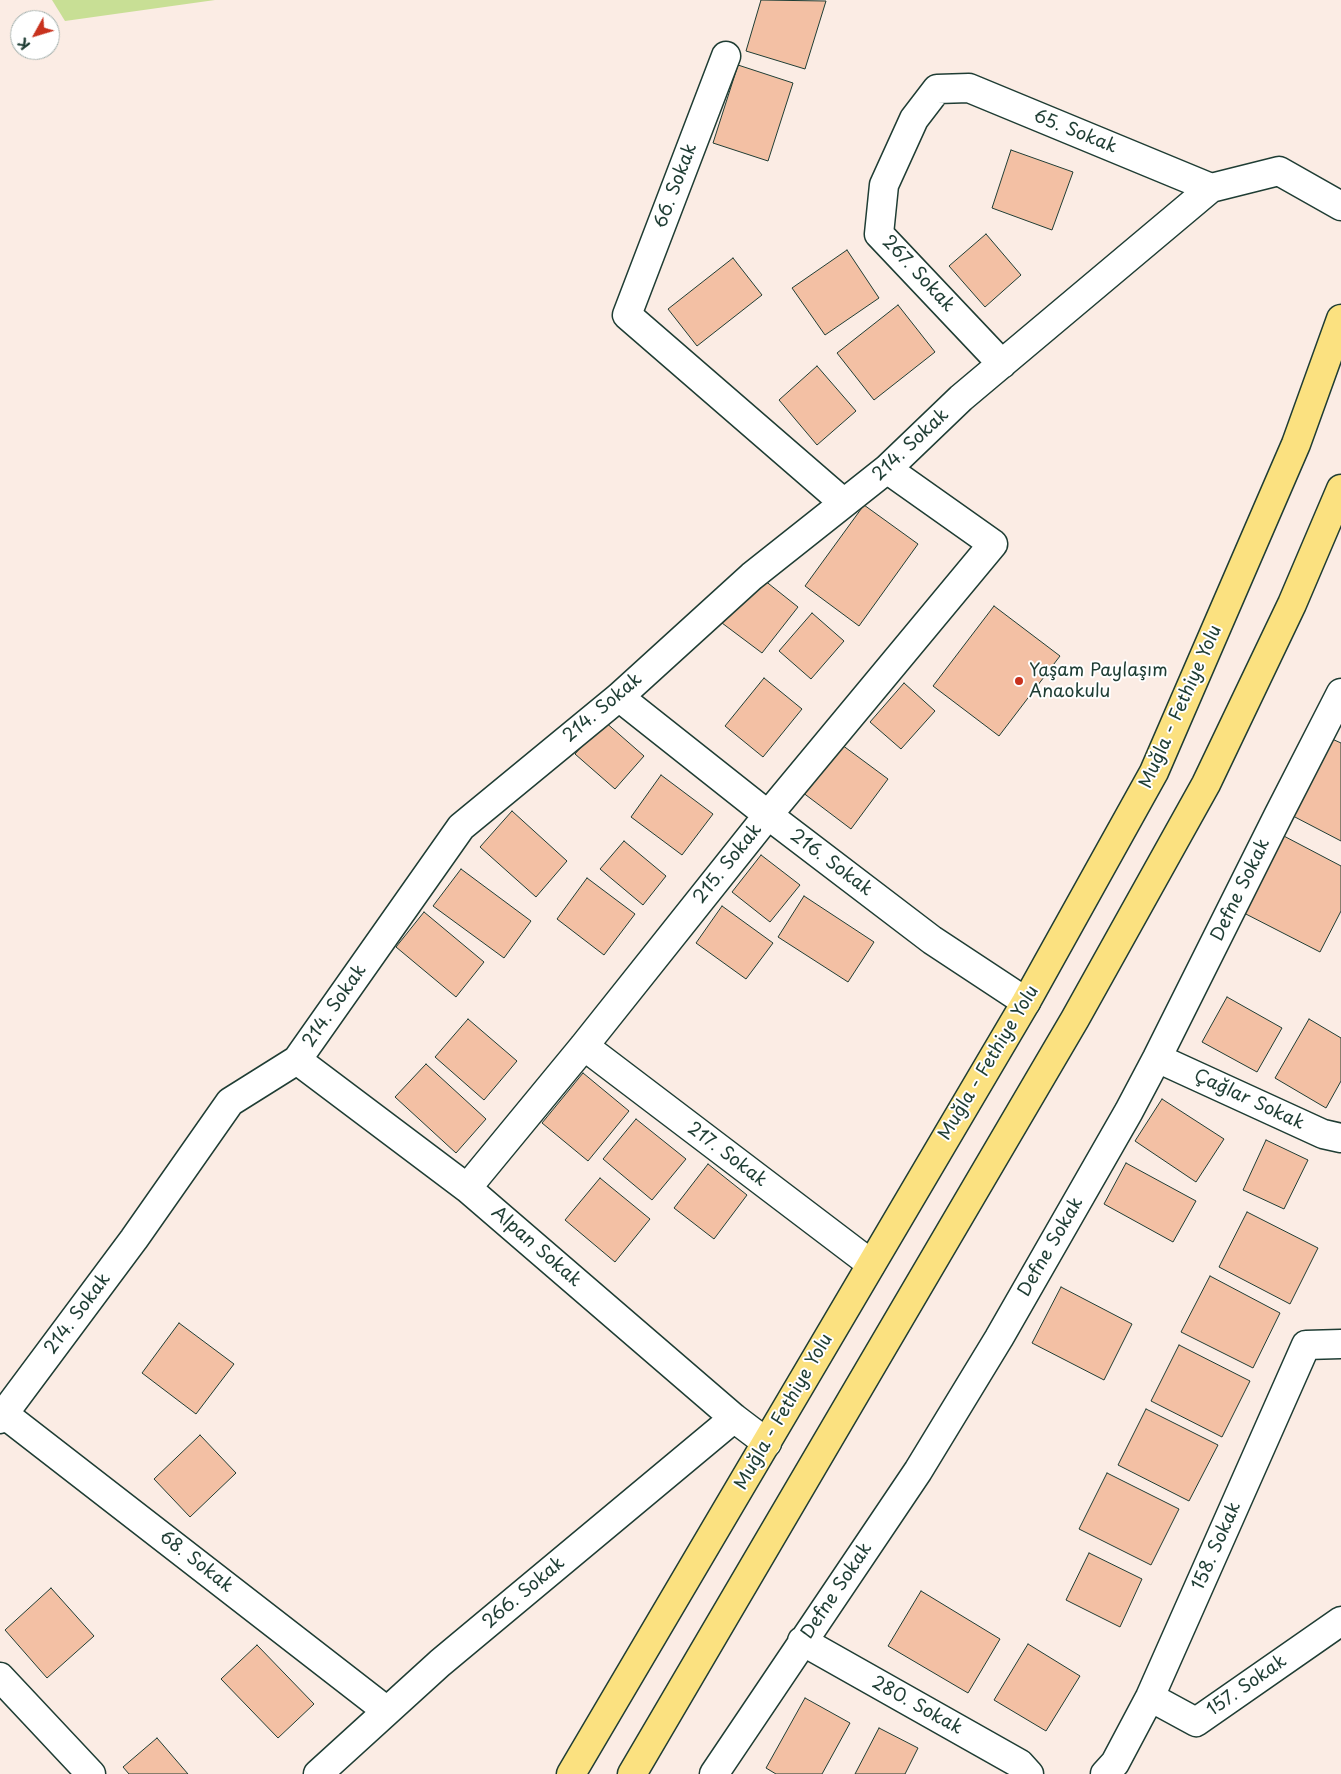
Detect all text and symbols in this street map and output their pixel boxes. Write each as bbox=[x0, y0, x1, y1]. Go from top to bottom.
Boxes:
north arrow bbox=[10, 10, 60, 60]
text: K bbox=[12, 34, 35, 55]
street label: 65. Sokak bbox=[1030, 105, 1120, 159]
street label: 66. Sokak bbox=[650, 140, 702, 232]
street label: 267. Sokak bbox=[877, 231, 959, 317]
street label: 214. Sokak bbox=[868, 404, 954, 486]
street label: Muğla - Fethiye Yolu bbox=[1135, 622, 1227, 792]
place label: Yaşam Paylaşım Anaokulu bbox=[1029, 660, 1168, 702]
street label: 214. Sokak bbox=[559, 669, 647, 747]
marker: Yaşam Paylaşım Anaokulu bbox=[1013, 675, 1025, 687]
street label: 215. Sokak bbox=[689, 820, 767, 908]
street label: 216. Sokak bbox=[785, 825, 877, 901]
street label: Defne Sokak bbox=[1207, 835, 1275, 945]
street label: 214. Sokak bbox=[299, 960, 371, 1052]
street label: Muğla - Fethiye Yolu bbox=[934, 982, 1044, 1144]
street label: Çağlar Sokak bbox=[1190, 1065, 1308, 1135]
street label: 217. Sokak bbox=[683, 1118, 771, 1192]
street label: Defne Sokak bbox=[1014, 1193, 1088, 1301]
street label: Alpan Sokak bbox=[487, 1202, 585, 1292]
street label: 214. Sokak bbox=[40, 1269, 116, 1359]
street label: Muğla - Fethiye Yolu bbox=[731, 1330, 837, 1494]
street label: 158. Sokak bbox=[1188, 1499, 1246, 1593]
street label: 68. Sokak bbox=[155, 1526, 237, 1598]
street label: Defne Sokak bbox=[797, 1539, 877, 1643]
street label: 266. Sokak bbox=[479, 1552, 569, 1634]
street label: 157. Sokak bbox=[1203, 1651, 1291, 1721]
street label: 280. Sokak bbox=[868, 1672, 966, 1740]

